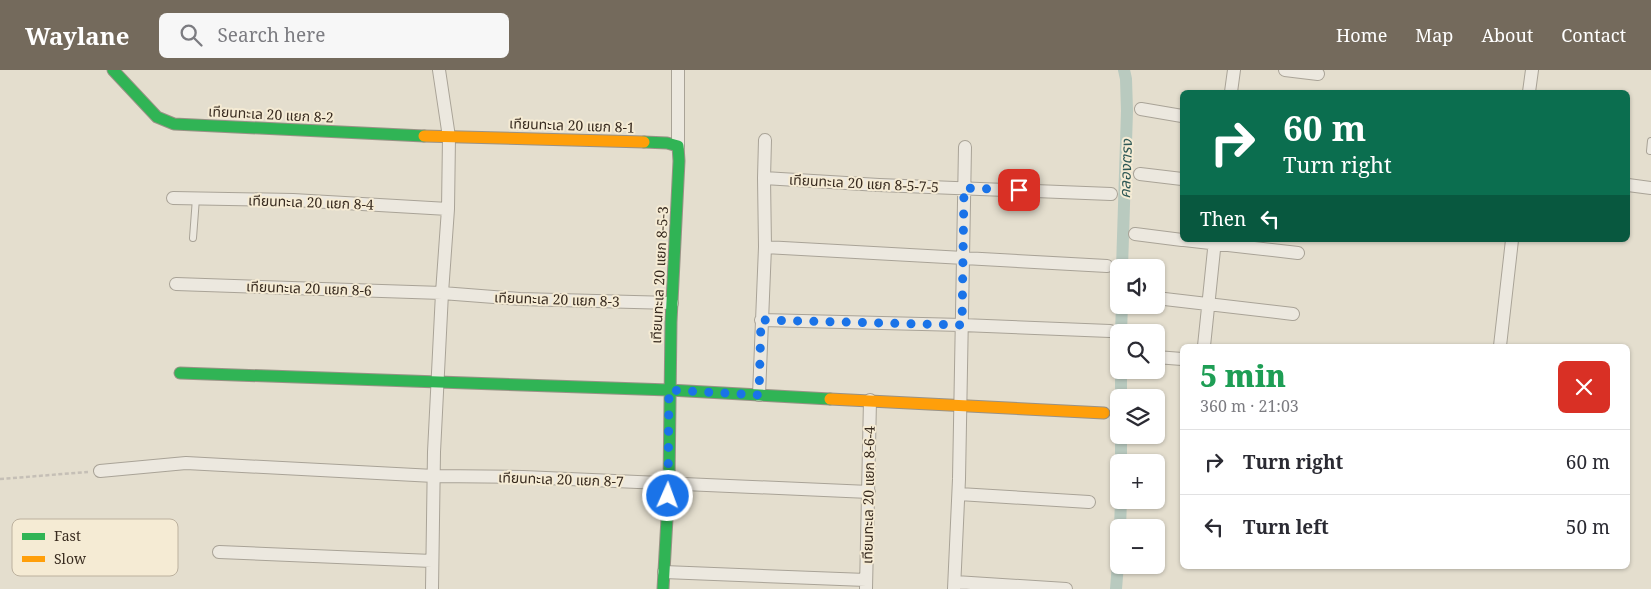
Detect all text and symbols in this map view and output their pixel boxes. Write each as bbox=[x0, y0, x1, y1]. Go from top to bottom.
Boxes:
search box bbox=[159, 13, 509, 58]
text: Waylane bbox=[25, 19, 129, 52]
icon: search bbox=[177, 21, 205, 49]
text: Search here bbox=[217, 22, 325, 48]
text: Home bbox=[1336, 23, 1387, 47]
text: Map bbox=[1415, 23, 1453, 47]
text: About bbox=[1481, 23, 1533, 47]
text: Contact bbox=[1561, 23, 1626, 47]
street label: เทียนทะเล 20 แยก 8-2 bbox=[208, 101, 334, 127]
text: 60 m bbox=[1283, 104, 1366, 151]
icon: right bbox=[1200, 110, 1265, 175]
street label: เทียนทะเล 20 แยก 8-1 bbox=[509, 113, 635, 137]
water label: คลองตรง bbox=[1114, 138, 1136, 199]
text: Turn right bbox=[1283, 149, 1392, 179]
pin bbox=[998, 169, 1040, 211]
street label: เทียนทะเล 20 แยก 8-5-7-5 bbox=[789, 170, 939, 196]
icon: arrive bbox=[1005, 176, 1033, 204]
street label: เทียนทะเล 20 แยก 8-4 bbox=[248, 190, 374, 214]
icon: left bbox=[1256, 205, 1284, 233]
street label: เทียนทะเล 20 แยก 8-5-3 bbox=[646, 206, 672, 344]
text: Then bbox=[1200, 206, 1246, 232]
map controls bbox=[1110, 259, 1165, 574]
button: sound bbox=[1110, 259, 1165, 314]
street label: เทียนทะเล 20 แยก 8-6 bbox=[246, 276, 372, 300]
street label: เทียนทะเล 20 แยก 8-3 bbox=[494, 287, 620, 311]
button: search bbox=[1110, 324, 1165, 379]
text: 5 min bbox=[1200, 355, 1286, 396]
button: close bbox=[1558, 361, 1610, 413]
button: layers bbox=[1110, 389, 1165, 444]
text: 360 m · 21:03 bbox=[1200, 395, 1299, 417]
street label: เทียนทะเล 20 แยก 8-6-4 bbox=[857, 426, 879, 564]
icon: right bbox=[1200, 448, 1228, 476]
text: Turn right bbox=[1243, 449, 1343, 475]
text: 60 m bbox=[1566, 449, 1610, 475]
button: + bbox=[1110, 454, 1165, 509]
street label: เทียนทะเล 20 แยก 8-7 bbox=[498, 467, 624, 491]
position arrow bbox=[641, 469, 693, 521]
icon: left bbox=[1200, 513, 1228, 541]
text: Turn left bbox=[1243, 514, 1329, 540]
text: 50 m bbox=[1566, 514, 1610, 540]
legend bbox=[12, 519, 178, 576]
button: − bbox=[1110, 519, 1165, 574]
text: Fast bbox=[54, 526, 81, 545]
text: Slow bbox=[54, 549, 87, 568]

